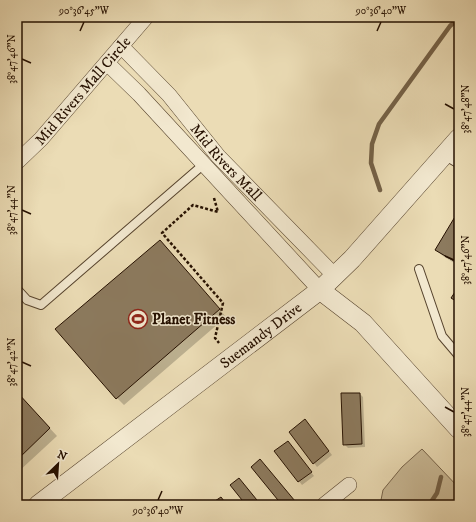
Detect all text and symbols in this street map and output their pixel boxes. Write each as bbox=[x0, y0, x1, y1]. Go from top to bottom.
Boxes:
text: 90°36'45"W bbox=[58, 5, 110, 17]
text: 90°36'40"W bbox=[355, 5, 407, 17]
street label: Mid Rivers Mall Circle bbox=[31, 33, 135, 149]
text: 38°47'46"N bbox=[6, 34, 18, 84]
text: 38°47'48"N bbox=[460, 84, 472, 134]
street label: Mid Rivers Mall bbox=[186, 120, 266, 206]
text: 38°47'44"N bbox=[6, 185, 18, 235]
text: 38°47'46"N bbox=[460, 235, 472, 285]
street label: Suemandy Drive bbox=[216, 298, 306, 373]
sports icon: Planet Fitness bbox=[127, 308, 149, 330]
place label: Planet Fitness bbox=[152, 310, 235, 329]
text: 38°47'42"N bbox=[6, 337, 18, 387]
text: 38°47'44"N bbox=[460, 387, 472, 437]
north arrow bbox=[38, 444, 78, 484]
text: N bbox=[55, 448, 69, 464]
text: 90°36'40"W bbox=[132, 505, 184, 517]

